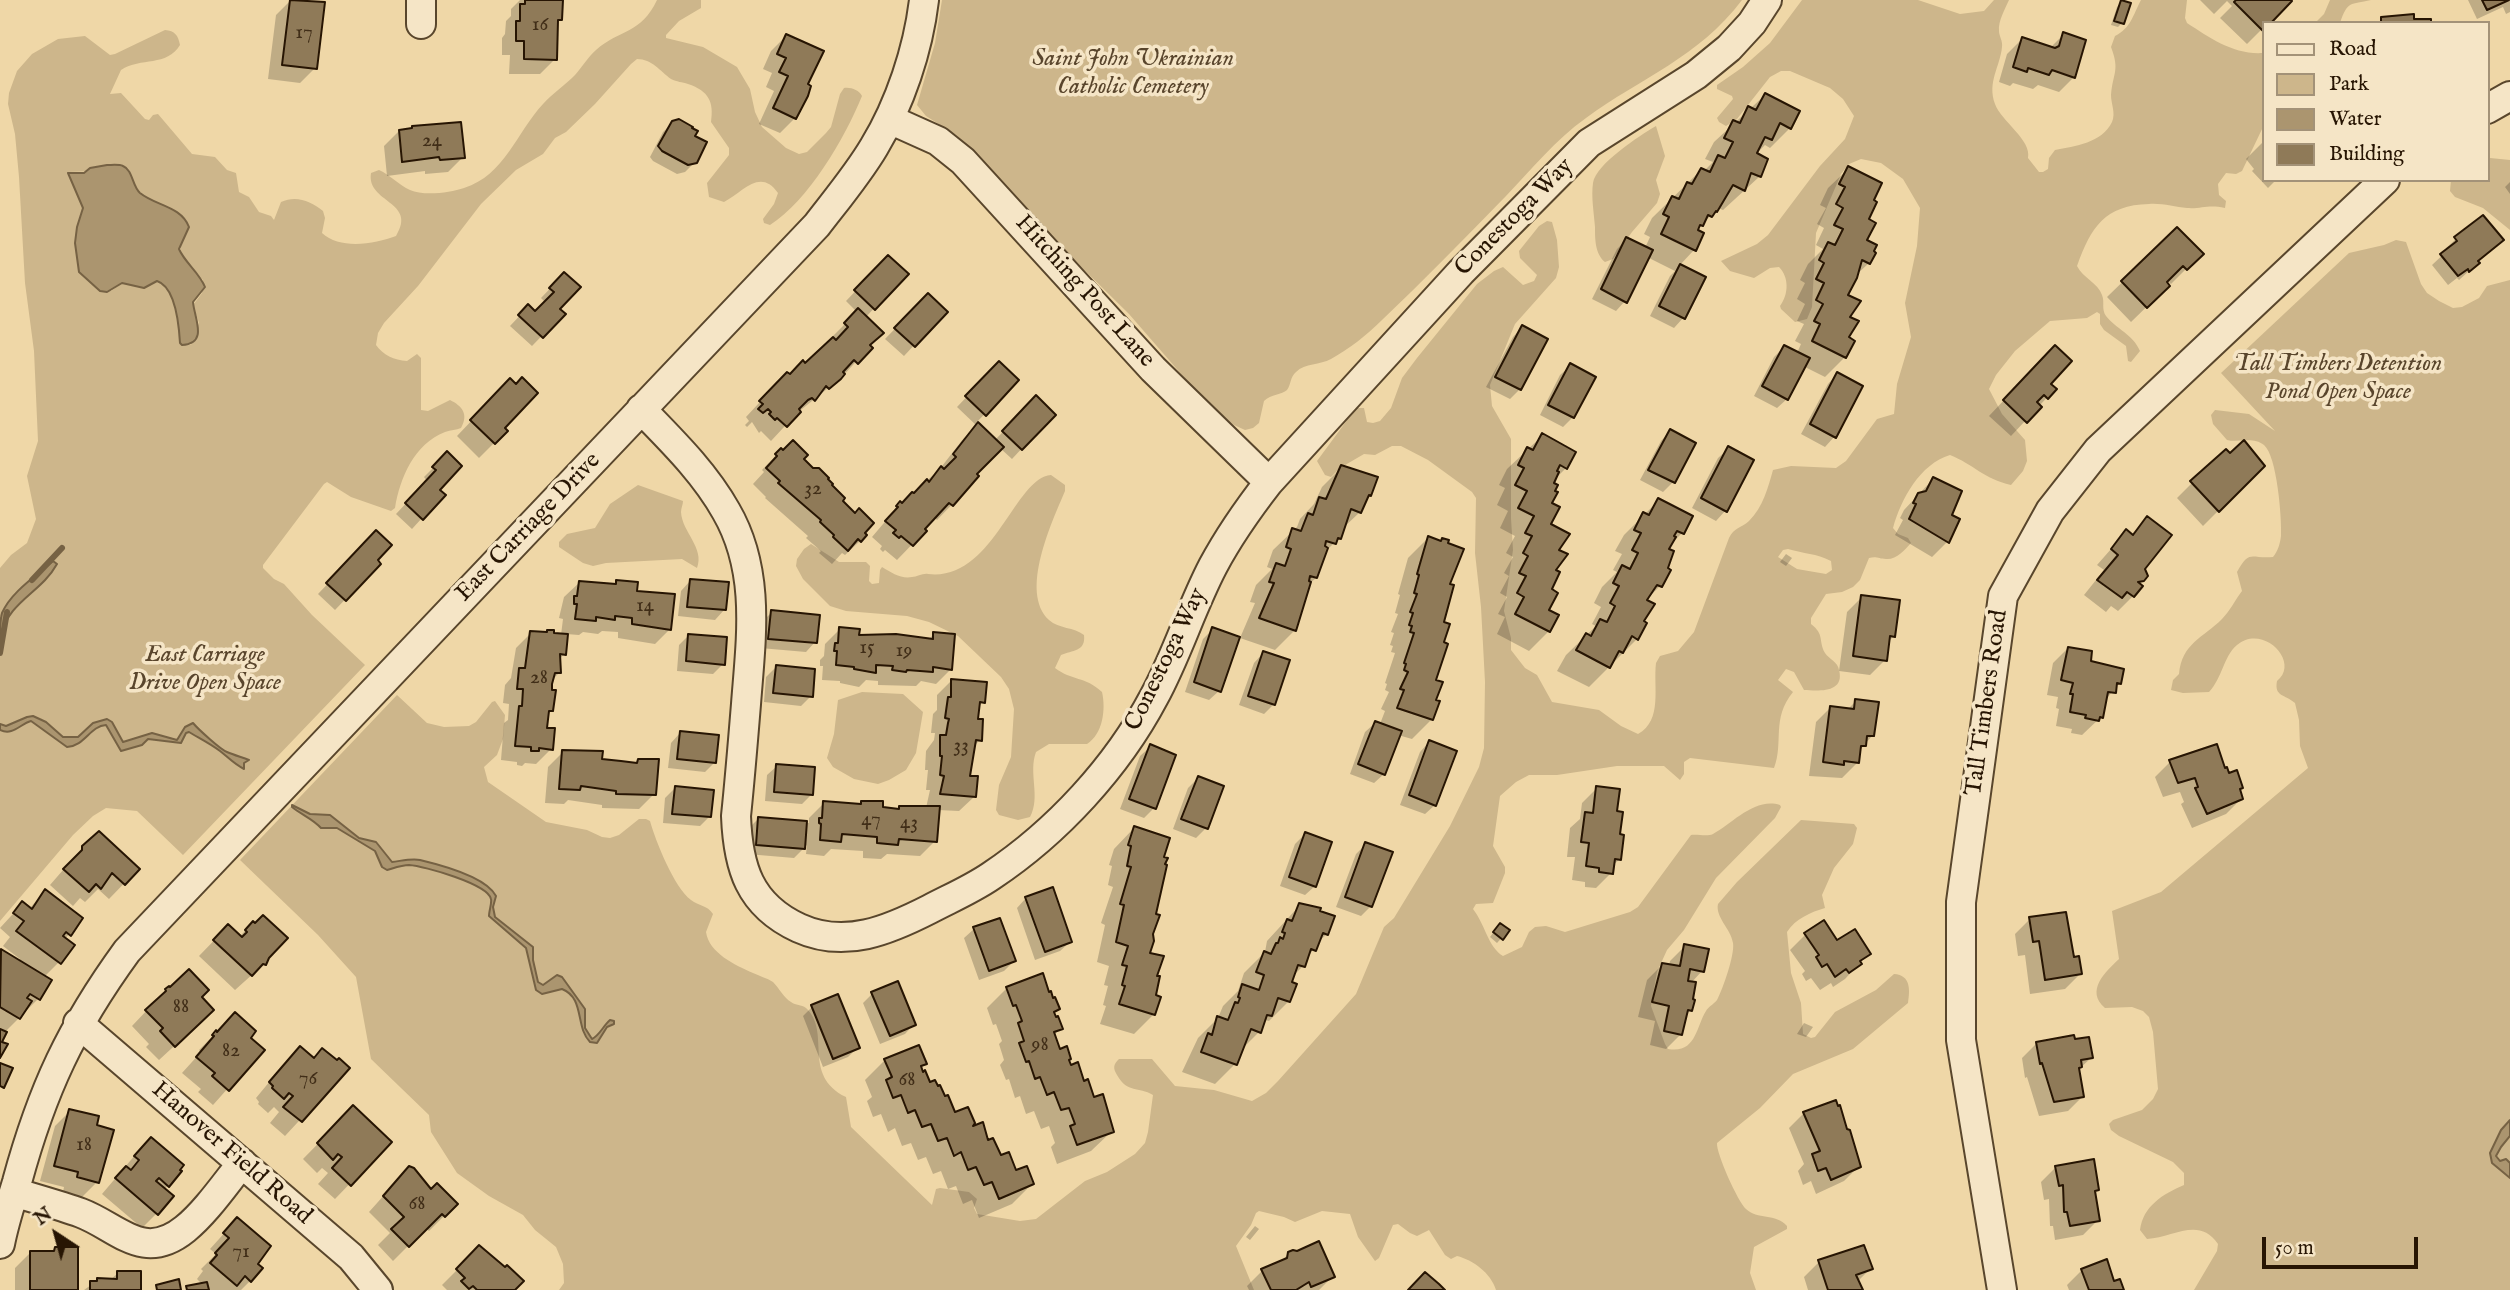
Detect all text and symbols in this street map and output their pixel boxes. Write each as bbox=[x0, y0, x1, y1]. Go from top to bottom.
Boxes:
house number: 16 bbox=[532, 13, 548, 39]
house number: 17 bbox=[295, 21, 313, 47]
legend bbox=[2262, 21, 2489, 182]
text: Road bbox=[2329, 36, 2376, 63]
park label: Saint John Ukrainian Catholic Cemetery bbox=[1032, 46, 1234, 102]
text: Park bbox=[2329, 71, 2369, 98]
text: Water bbox=[2329, 106, 2381, 133]
house number: 24 bbox=[422, 129, 442, 155]
text: Building bbox=[2329, 141, 2404, 168]
street label: Conestoga Way bbox=[1450, 153, 1580, 283]
street label: Hitching Post Lane bbox=[1008, 210, 1160, 374]
park label: Tall Timbers Detention Pond Open Space bbox=[2234, 351, 2442, 407]
street label: East Carriage Drive bbox=[451, 447, 607, 609]
house number: 32 bbox=[804, 477, 822, 503]
street label: Conestoga Way bbox=[1120, 584, 1214, 736]
house number: 14 bbox=[636, 594, 654, 620]
street label: Tall Timbers Road bbox=[1961, 608, 2015, 798]
house number: 15 bbox=[859, 636, 875, 662]
house number: 19 bbox=[896, 639, 912, 665]
park label: East Carriage Drive Open Space bbox=[129, 642, 281, 698]
house number: 28 bbox=[530, 666, 548, 692]
house number: 33 bbox=[953, 734, 969, 760]
house number: 47 bbox=[861, 808, 881, 834]
house number: 43 bbox=[900, 811, 918, 837]
house number: 88 bbox=[173, 995, 189, 1021]
house number: 98 bbox=[1031, 1033, 1049, 1059]
house number: 82 bbox=[222, 1039, 240, 1065]
house number: 76 bbox=[299, 1067, 317, 1093]
house number: 68 bbox=[898, 1068, 916, 1094]
street label: Hanover Field Road bbox=[145, 1076, 317, 1232]
house number: 18 bbox=[76, 1133, 92, 1159]
house number: 68 bbox=[408, 1192, 426, 1218]
north arrow bbox=[21, 1199, 91, 1269]
text: N bbox=[30, 1202, 57, 1232]
scale bar bbox=[2265, 1224, 2421, 1268]
text: 50 m bbox=[2275, 1235, 2314, 1262]
house number: 71 bbox=[232, 1240, 250, 1266]

